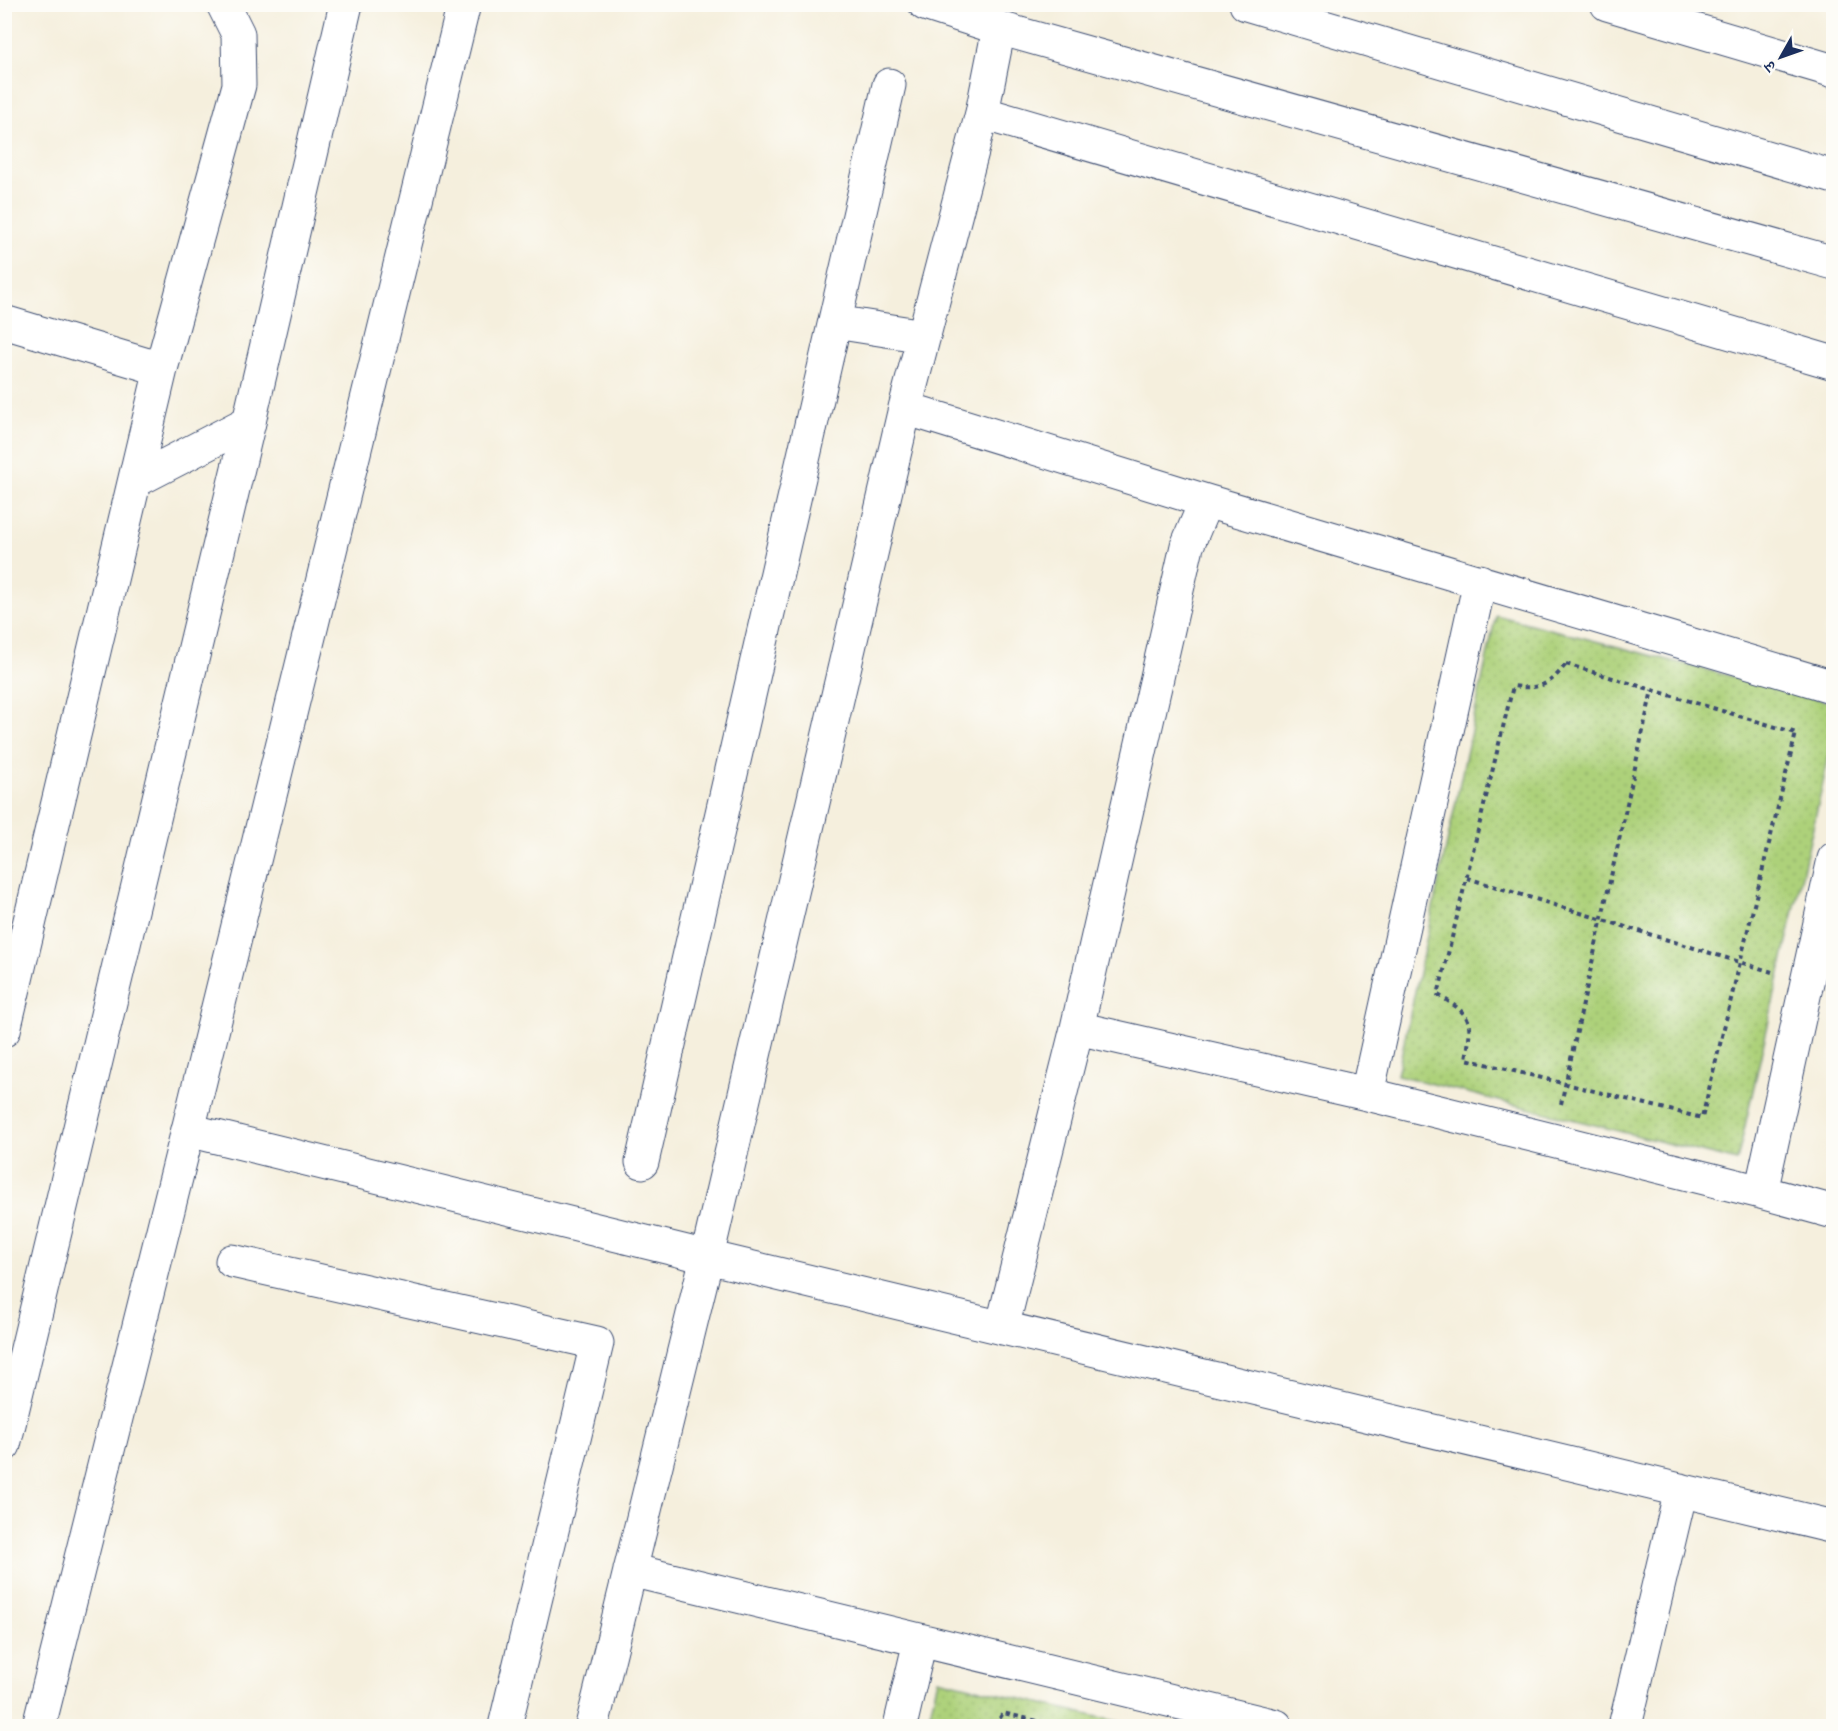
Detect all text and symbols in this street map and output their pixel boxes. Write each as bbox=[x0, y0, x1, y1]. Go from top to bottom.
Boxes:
north arrow bbox=[1751, 27, 1811, 87]
text: उ bbox=[1759, 55, 1781, 76]

